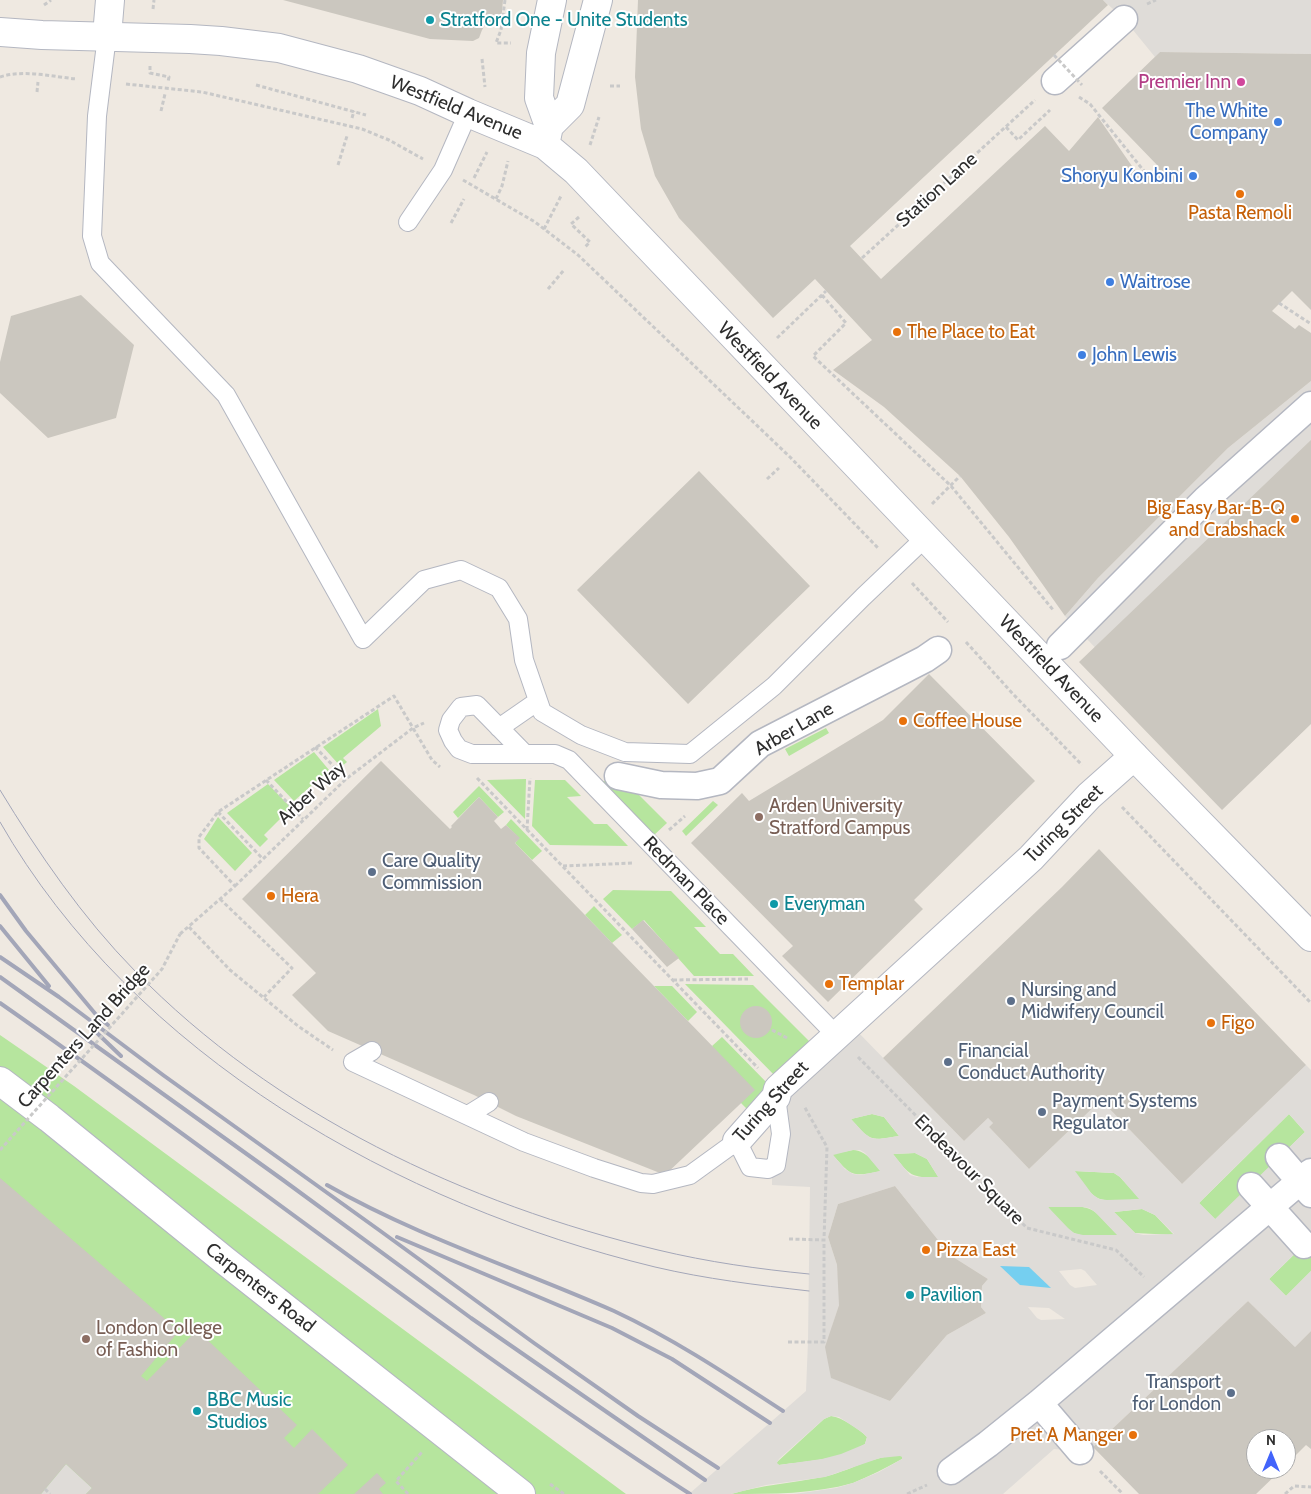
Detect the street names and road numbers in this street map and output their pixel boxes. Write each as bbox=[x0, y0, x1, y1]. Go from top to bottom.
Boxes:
street label: Westfield Avenue bbox=[386, 71, 526, 145]
street label: Station Lane bbox=[892, 148, 982, 232]
street label: Westfield Avenue bbox=[713, 317, 827, 435]
street label: Westfield Avenue bbox=[994, 610, 1108, 728]
street label: Arber Lane bbox=[751, 697, 837, 761]
street label: Arber Way bbox=[273, 756, 351, 830]
street label: Turing Street bbox=[1020, 780, 1108, 868]
street label: Redman Place bbox=[638, 832, 734, 930]
street label: Carpenters Land Bridge bbox=[13, 959, 155, 1113]
street label: Turing Street bbox=[729, 1057, 813, 1147]
street label: Endeavour Square bbox=[909, 1110, 1029, 1230]
street label: Carpenters Road bbox=[201, 1238, 319, 1338]

